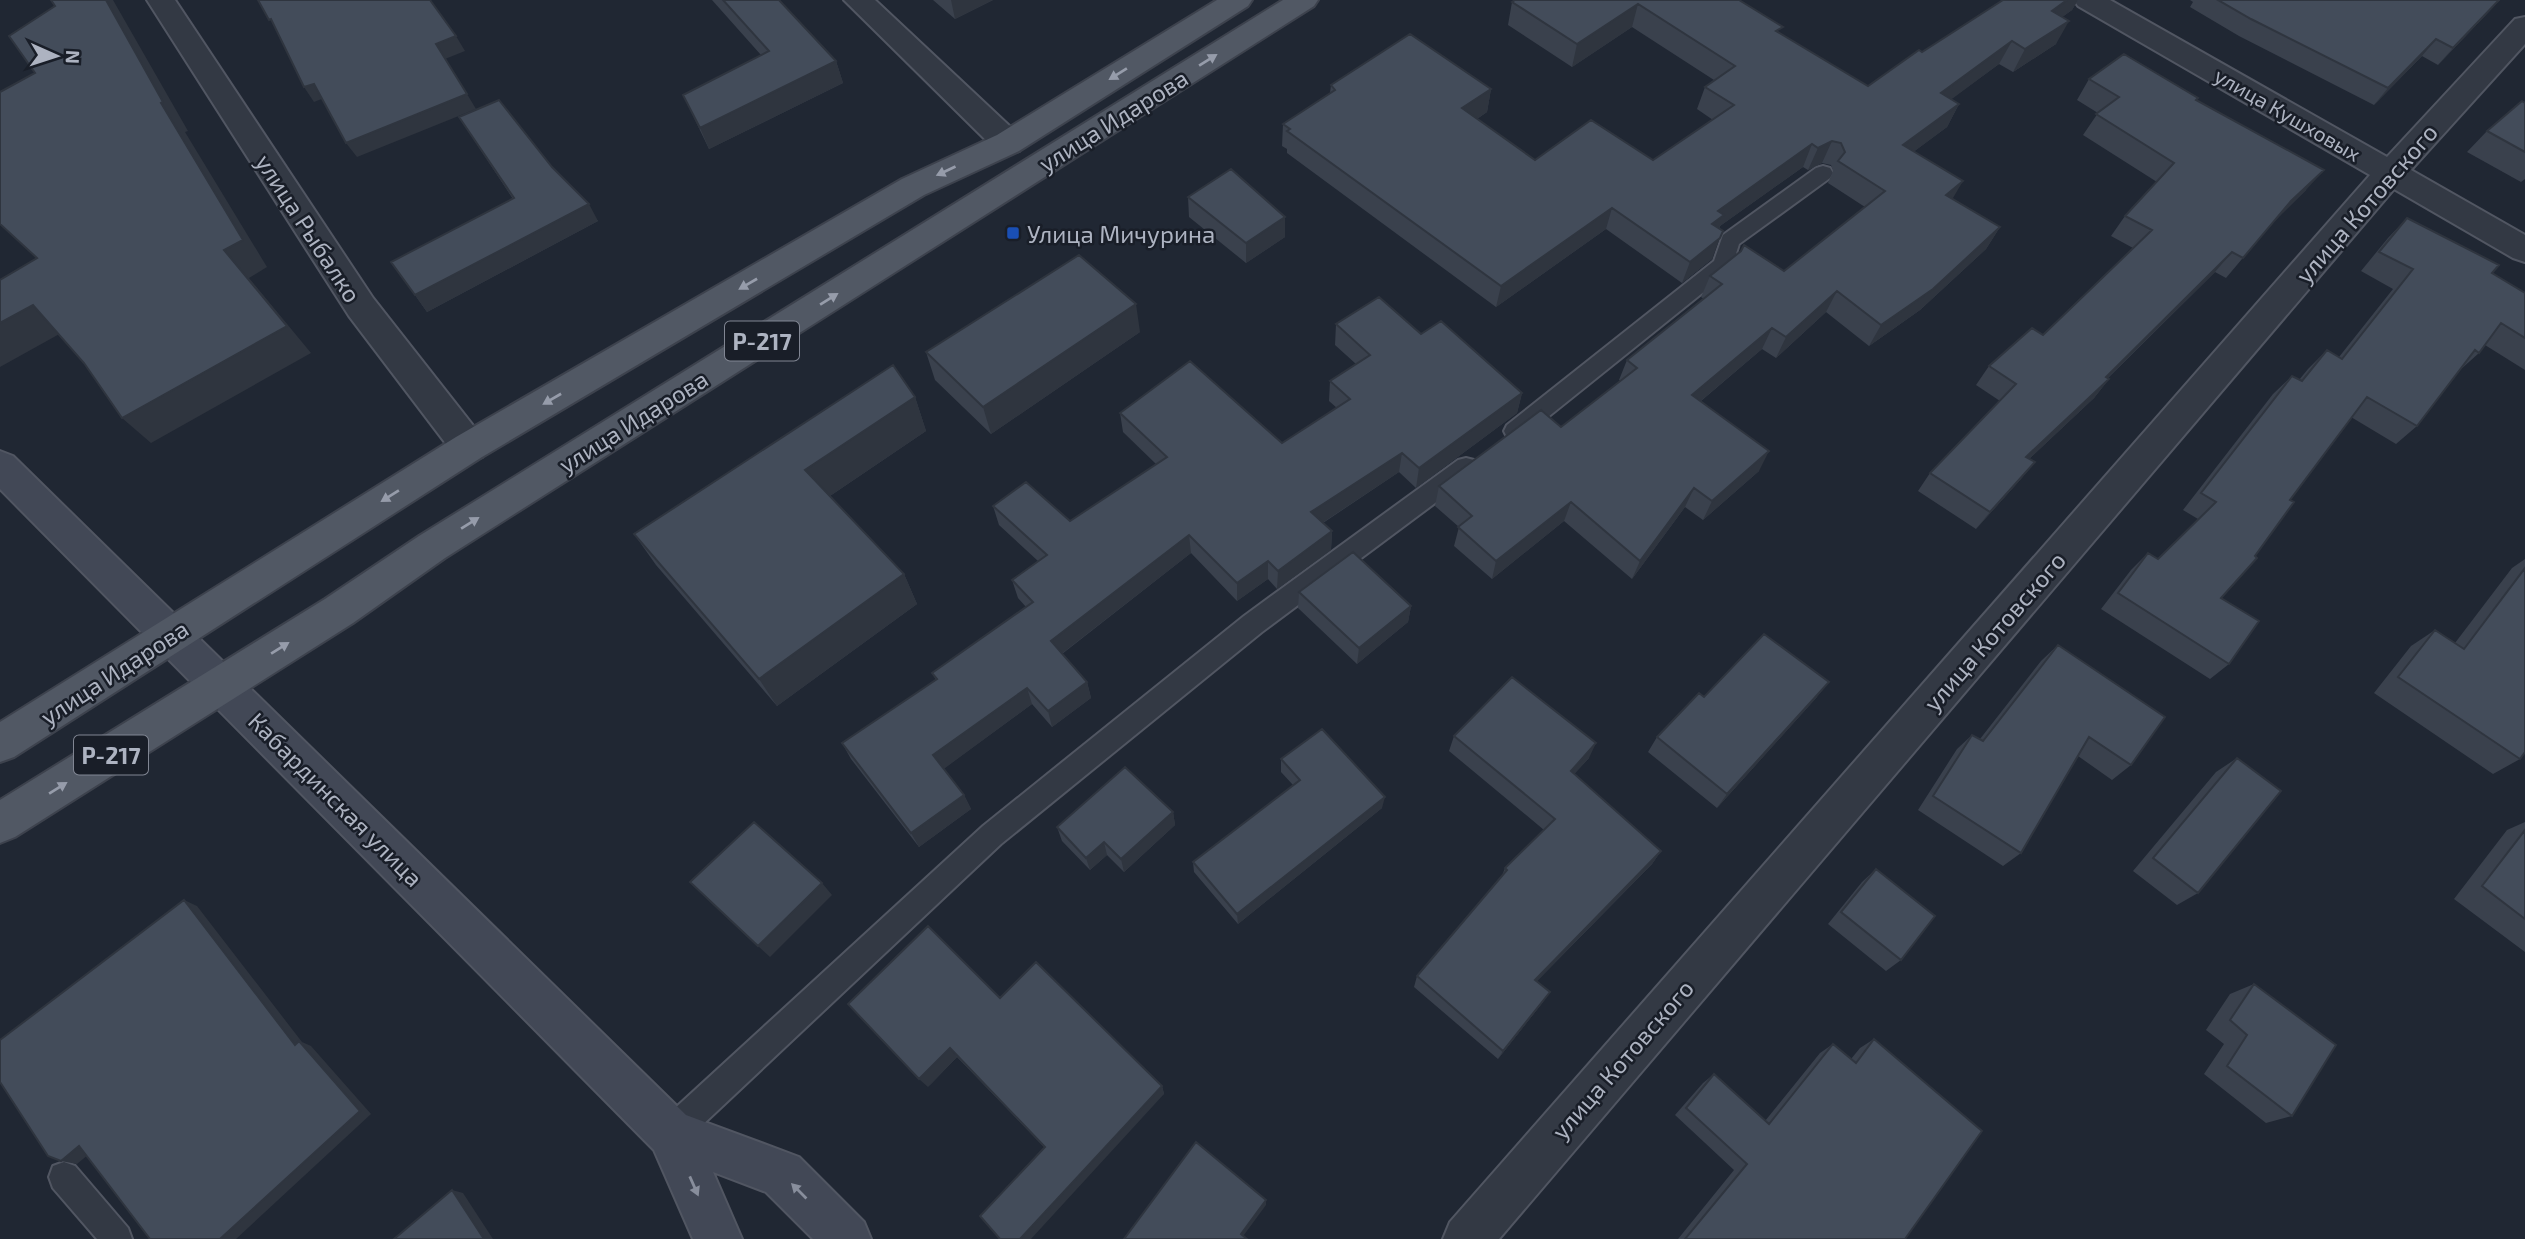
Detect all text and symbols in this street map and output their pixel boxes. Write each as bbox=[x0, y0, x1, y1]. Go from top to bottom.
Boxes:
north arrow bbox=[21, 21, 91, 91]
text: N bbox=[62, 49, 85, 64]
one-way arrow bbox=[1199, 54, 1218, 67]
street label: улица Кушховых bbox=[2210, 62, 2366, 167]
street label: улица Идарова bbox=[1033, 63, 1194, 178]
one-way arrow bbox=[1108, 68, 1127, 81]
street label: улица Котовского bbox=[2289, 117, 2444, 289]
street label: улица Рыбалко bbox=[249, 148, 368, 308]
one-way arrow bbox=[936, 166, 956, 177]
place label: Улица Мичурина bbox=[1027, 219, 1215, 249]
marker: Улица Мичурина bbox=[1005, 225, 1021, 241]
one-way arrow bbox=[738, 277, 757, 290]
one-way arrow bbox=[820, 293, 839, 306]
road number: Р-217 bbox=[725, 322, 799, 360]
street label: улица Идарова bbox=[553, 364, 714, 479]
one-way arrow bbox=[542, 392, 561, 405]
one-way arrow bbox=[381, 489, 400, 502]
one-way arrow bbox=[460, 517, 480, 530]
street label: улица Котовского bbox=[1917, 545, 2072, 717]
street label: улица Идарова bbox=[35, 613, 194, 731]
one-way arrow bbox=[270, 642, 290, 655]
street label: Кабардинская улица bbox=[242, 706, 429, 893]
road number: Р-217 bbox=[74, 736, 148, 775]
one-way arrow bbox=[49, 781, 68, 794]
street label: улица Котовского bbox=[1545, 973, 1700, 1145]
one-way arrow bbox=[688, 1176, 700, 1196]
one-way arrow bbox=[791, 1183, 808, 1199]

